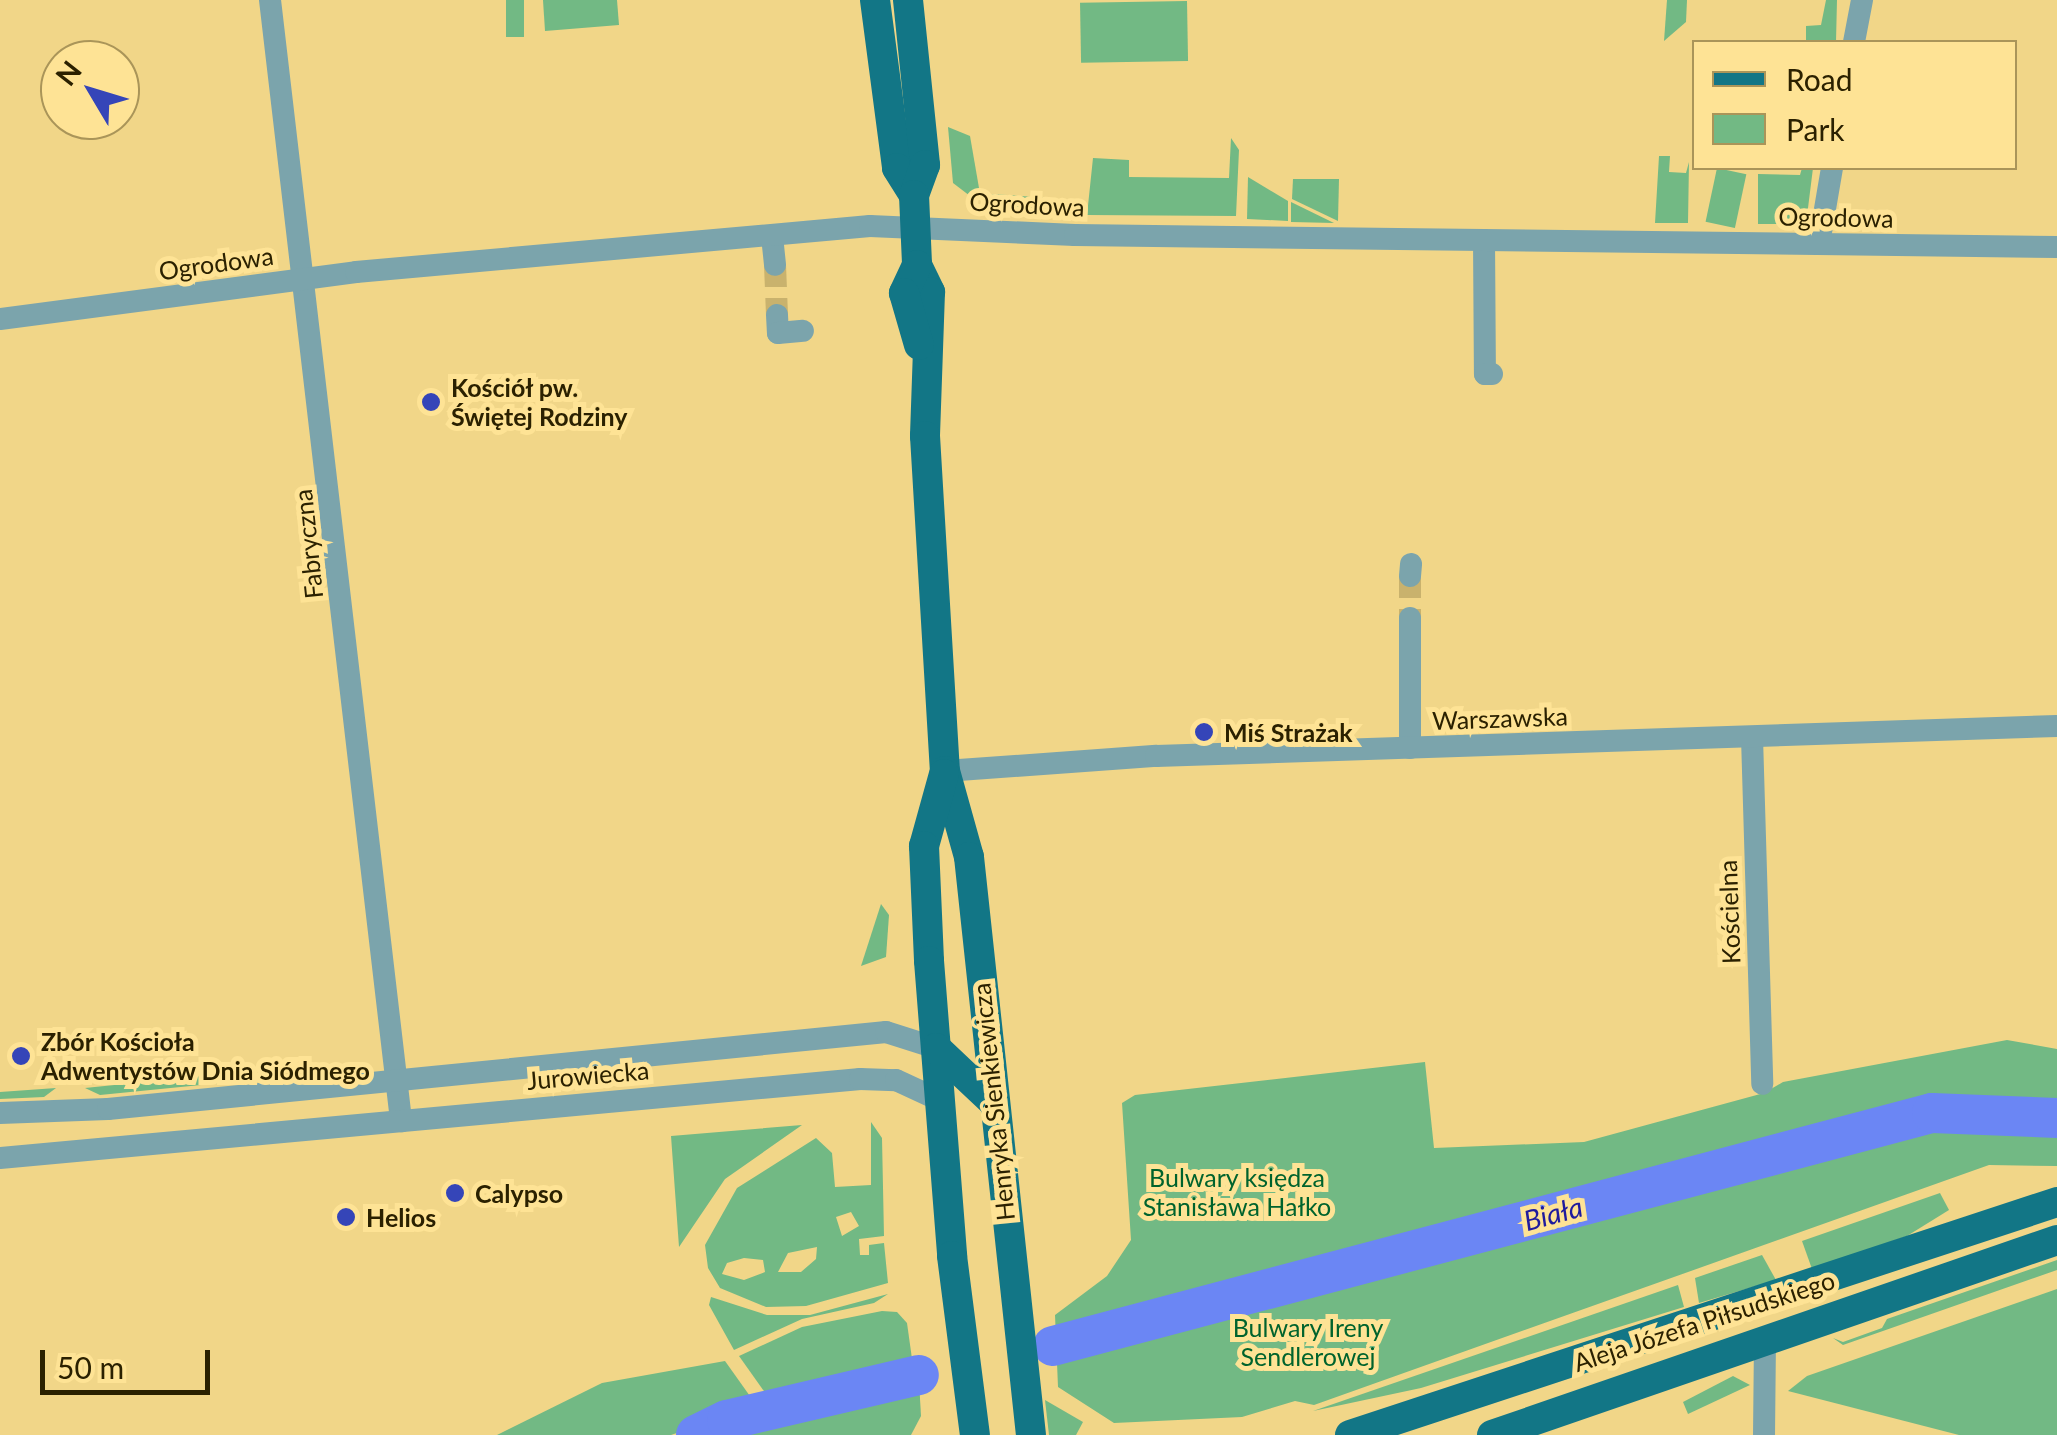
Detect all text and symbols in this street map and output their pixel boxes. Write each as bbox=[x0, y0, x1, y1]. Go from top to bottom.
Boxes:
north arrow bbox=[40, 40, 140, 140]
legend bbox=[1692, 40, 2017, 170]
text: N bbox=[48, 54, 88, 92]
text: Road bbox=[1786, 61, 1853, 97]
text: Park bbox=[1786, 111, 1845, 147]
street label: Ogrodowa bbox=[969, 186, 1085, 222]
street label: Ogrodowa bbox=[1778, 201, 1894, 233]
street label: Ogrodowa bbox=[157, 240, 275, 286]
place label: Kościół pw. Świętej Rodziny bbox=[451, 373, 627, 432]
marker: Kościół pw. Świętej Rodziny bbox=[420, 391, 442, 413]
street label: Fabryczna bbox=[287, 488, 329, 600]
street label: Warszawska bbox=[1432, 701, 1568, 735]
place label: Miś Strażak bbox=[1224, 717, 1353, 747]
marker: Miś Strażak bbox=[1193, 721, 1215, 743]
street label: Kościelna bbox=[1712, 859, 1746, 965]
street label: Henryka Sienkiewicza bbox=[966, 982, 1020, 1222]
place label: Zbór Kościoła Adwentystów Dnia Siódmego bbox=[41, 1027, 370, 1086]
marker: Zbór Kościoła Adwentystów Dnia Siódmego bbox=[10, 1045, 32, 1067]
street label: Jurowiecka bbox=[526, 1055, 650, 1095]
park label: Bulwary księdza Stanisława Hałko bbox=[1143, 1163, 1331, 1222]
place label: Calypso bbox=[475, 1178, 563, 1208]
marker: Calypso bbox=[444, 1182, 466, 1204]
water label: Biała bbox=[1520, 1189, 1586, 1237]
place label: Helios bbox=[366, 1202, 436, 1232]
marker: Helios bbox=[335, 1206, 357, 1228]
street label: Aleja Józefa Piłsudskiego bbox=[1569, 1264, 1839, 1378]
park label: Bulwary Ireny Sendlerowej bbox=[1232, 1313, 1384, 1372]
scale bar bbox=[45, 1330, 215, 1392]
text: 50 m bbox=[57, 1349, 124, 1385]

